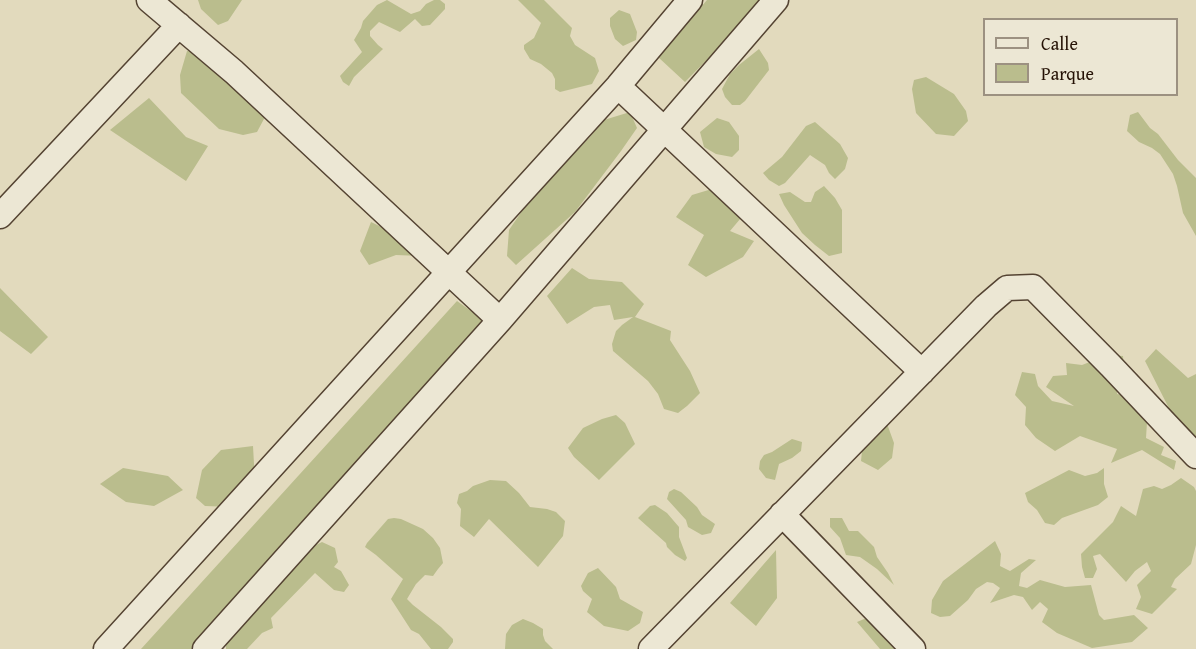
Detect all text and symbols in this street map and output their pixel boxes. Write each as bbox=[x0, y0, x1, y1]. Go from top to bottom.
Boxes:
legend bbox=[983, 18, 1178, 96]
text: Calle bbox=[1041, 30, 1078, 57]
text: Parque bbox=[1041, 60, 1094, 87]

